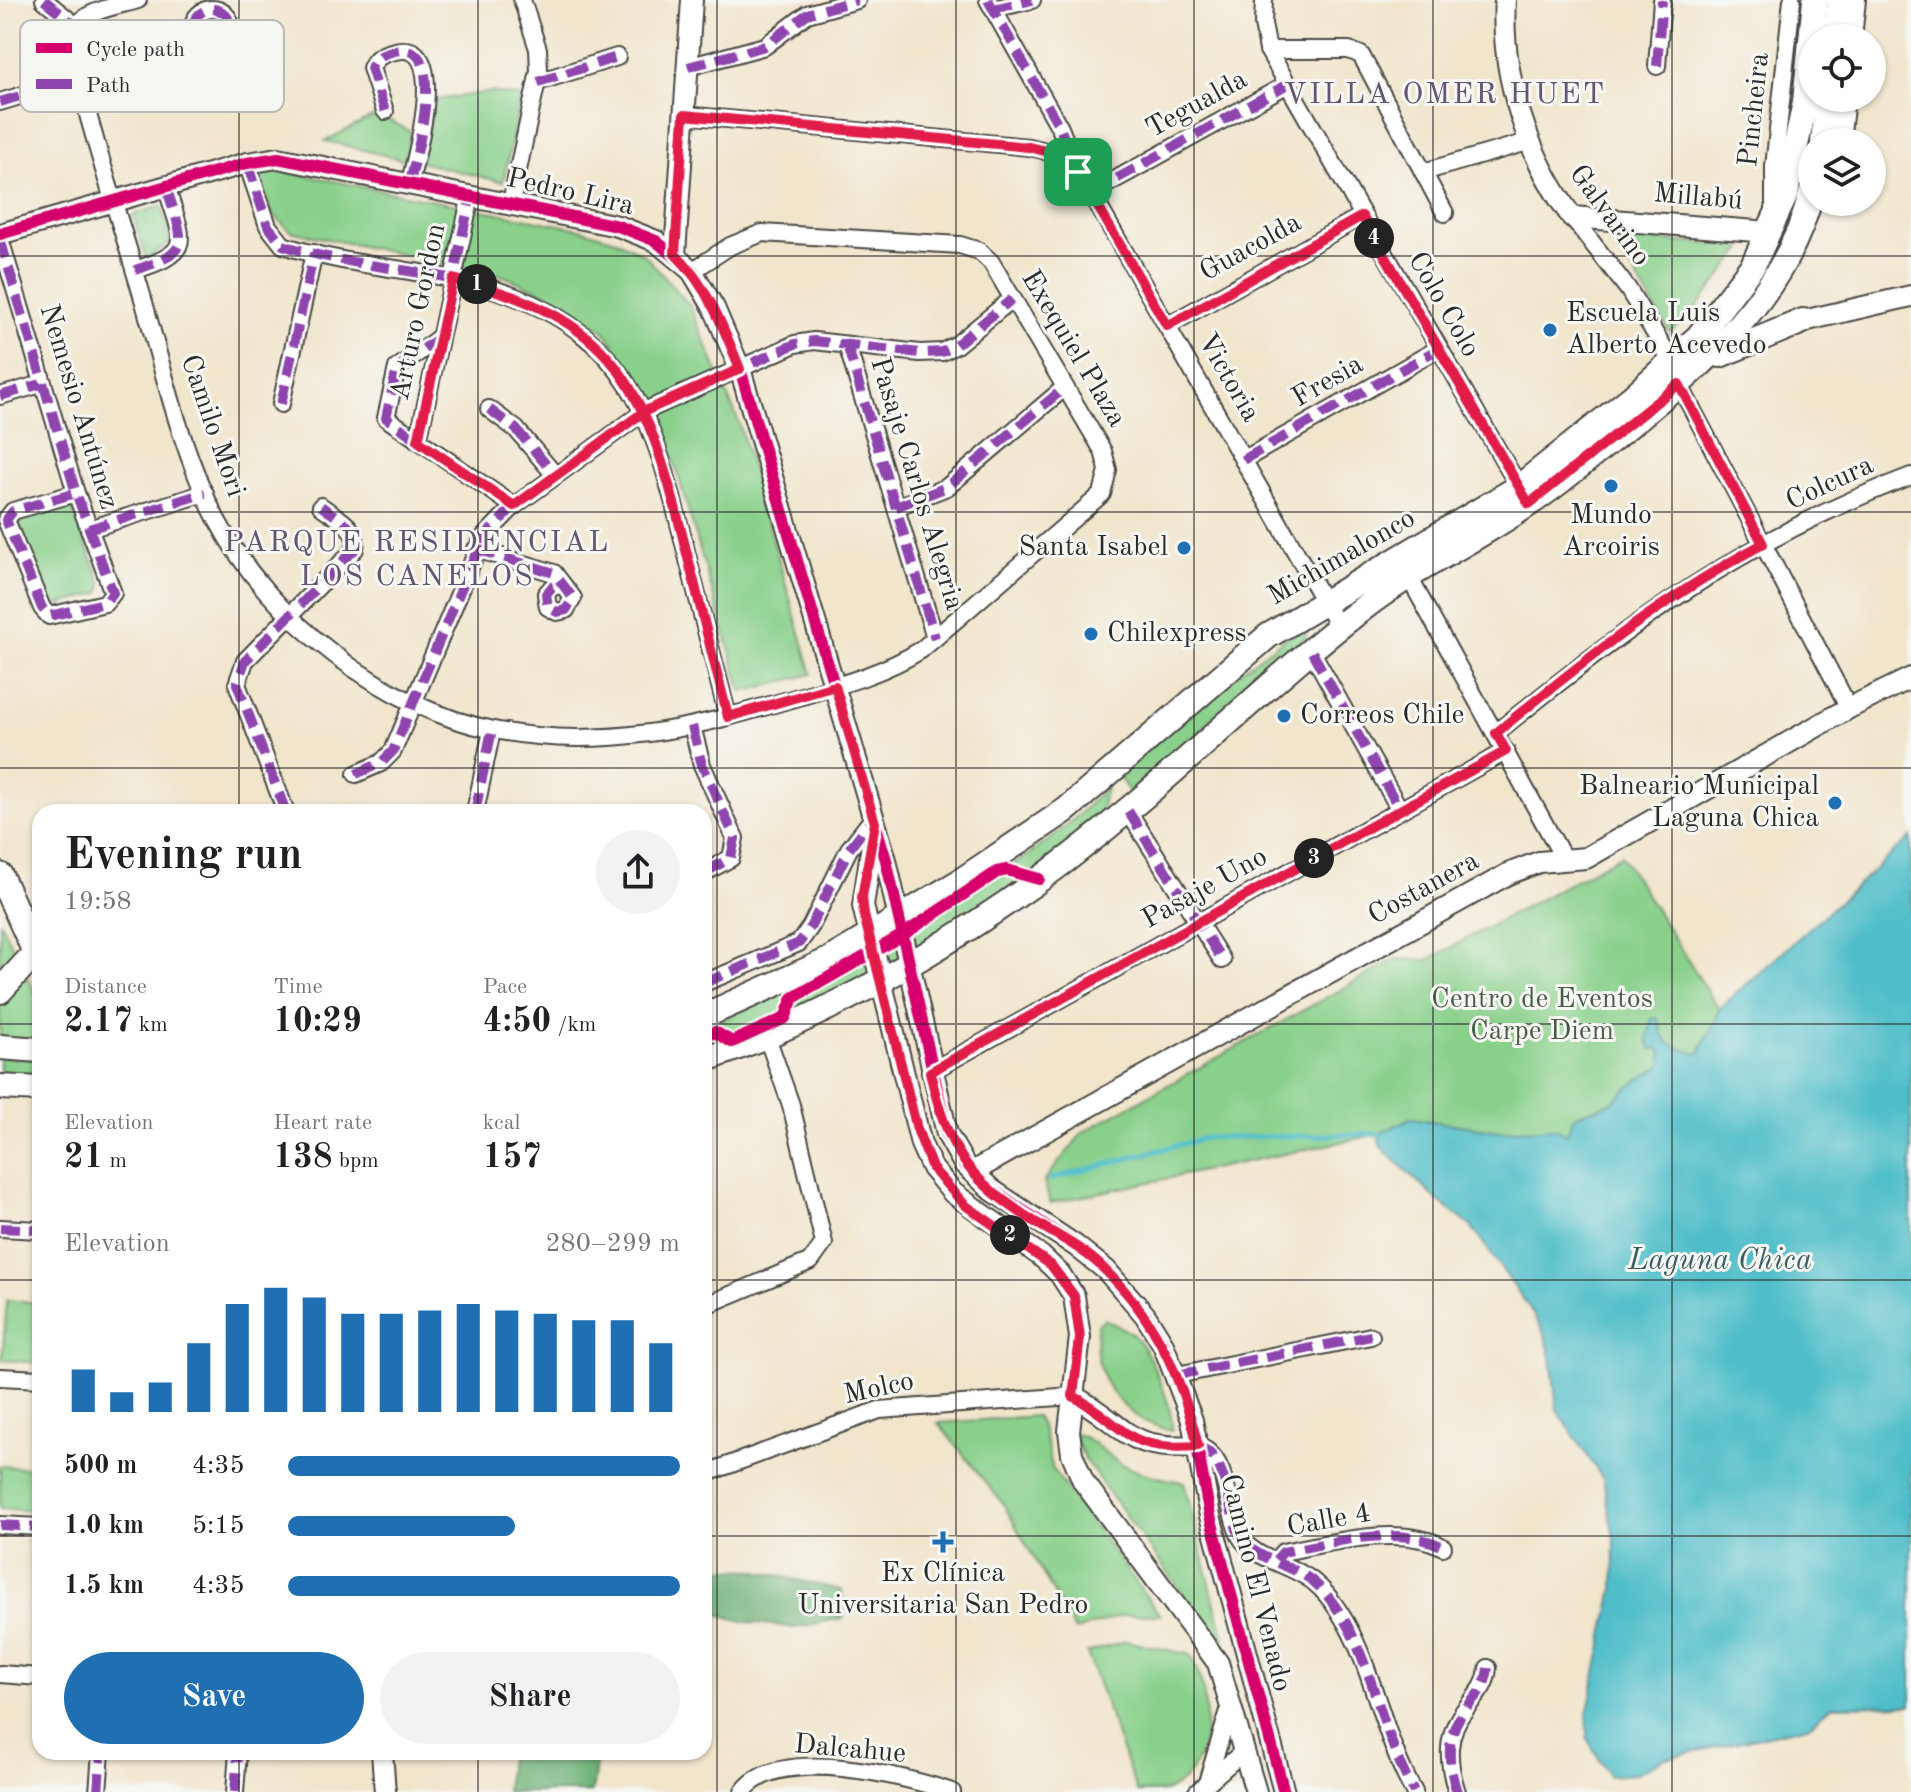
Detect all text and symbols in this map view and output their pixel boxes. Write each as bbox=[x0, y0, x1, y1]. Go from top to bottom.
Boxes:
legend bbox=[20, 20, 284, 112]
map controls bbox=[1798, 24, 1886, 216]
button: locate bbox=[1798, 24, 1886, 112]
text: Cycle path bbox=[86, 39, 185, 61]
street label: Pincheira bbox=[1735, 51, 1775, 169]
street label: Tegualda bbox=[1142, 66, 1252, 144]
text: Path bbox=[86, 75, 131, 97]
district label: VILLA OMER HUET bbox=[1284, 80, 1606, 110]
button: layers bbox=[1798, 128, 1886, 216]
pin bbox=[1044, 138, 1112, 206]
icon: arrive bbox=[1056, 150, 1100, 194]
street label: Galvarino bbox=[1563, 160, 1655, 272]
street label: Pedro Lira bbox=[504, 165, 637, 221]
street label: Millabú bbox=[1652, 180, 1744, 216]
street label: Guacolda bbox=[1196, 209, 1306, 287]
pin: 4 bbox=[1354, 218, 1394, 258]
street label: Arturo Gordon bbox=[387, 221, 451, 403]
text: 4 bbox=[1368, 227, 1380, 249]
street label: Colo Colo bbox=[1402, 248, 1484, 362]
pin: 1 bbox=[457, 264, 497, 304]
street label: Exequiel Plaza bbox=[1015, 266, 1131, 432]
text: 1 bbox=[471, 273, 483, 295]
place label: Escuela Luis Alberto Acevedo bbox=[1566, 300, 1767, 360]
street label: Nemesio Antúnez bbox=[34, 301, 122, 513]
marker: Escuela Luis Alberto Acevedo bbox=[1541, 321, 1559, 339]
street label: Victoria bbox=[1192, 329, 1264, 427]
street label: Camilo Mori bbox=[175, 351, 249, 501]
street label: Fresia bbox=[1288, 351, 1368, 413]
street label: Pasaje Carlos Alegria bbox=[864, 354, 968, 614]
street label: Colcura bbox=[1782, 452, 1878, 516]
marker: Mundo Arcoiris bbox=[1602, 477, 1620, 495]
place label: Mundo Arcoiris bbox=[1562, 502, 1660, 562]
street label: Michimalonco bbox=[1264, 505, 1420, 611]
district label: PARQUE RESIDENCIAL LOS CANELOS bbox=[224, 528, 610, 592]
place label: Santa Isabel bbox=[1018, 534, 1168, 562]
marker: Santa Isabel bbox=[1175, 539, 1193, 557]
place label: Chilexpress bbox=[1107, 620, 1247, 648]
marker: Chilexpress bbox=[1082, 625, 1100, 643]
place label: Correos Chile bbox=[1300, 702, 1464, 730]
marker: Correos Chile bbox=[1275, 707, 1293, 725]
place label: Balneario Municipal Laguna Chica bbox=[1579, 773, 1819, 833]
marker: Balneario Municipal Laguna Chica bbox=[1826, 794, 1844, 812]
button: share bbox=[596, 830, 680, 914]
text: Evening run bbox=[64, 834, 302, 878]
pin: 3 bbox=[1294, 838, 1334, 878]
street label: Pasaje Uno bbox=[1138, 843, 1272, 935]
text: 3 bbox=[1308, 847, 1320, 869]
street label: Costanera bbox=[1364, 847, 1484, 931]
text: 19:58 bbox=[64, 889, 132, 915]
text: Distance bbox=[64, 976, 147, 998]
text: Time bbox=[273, 976, 323, 998]
text: Pace bbox=[483, 976, 527, 998]
park label: Centro de Eventos Carpe Diem bbox=[1431, 986, 1653, 1046]
text: 2.17 bbox=[64, 1005, 133, 1039]
text: 10:29 bbox=[273, 1005, 362, 1039]
text: 4:50 bbox=[483, 1005, 551, 1039]
text: km bbox=[133, 1014, 168, 1036]
text: /km bbox=[551, 1014, 596, 1036]
text: Elevation bbox=[64, 1112, 154, 1134]
text: Heart rate bbox=[273, 1112, 372, 1134]
text: kcal bbox=[483, 1112, 521, 1134]
text: 21 bbox=[64, 1141, 103, 1175]
text: 138 bbox=[273, 1141, 333, 1175]
text: 157 bbox=[483, 1141, 542, 1175]
text: m bbox=[103, 1150, 127, 1172]
text: bpm bbox=[333, 1150, 379, 1172]
pin: 2 bbox=[990, 1215, 1030, 1255]
text: 2 bbox=[1004, 1224, 1016, 1246]
text: Elevation bbox=[64, 1231, 170, 1257]
text: 280–299 m bbox=[545, 1231, 680, 1257]
water label: Laguna Chica bbox=[1627, 1246, 1812, 1276]
street label: Molco bbox=[841, 1368, 917, 1410]
text: 500 m bbox=[64, 1453, 137, 1479]
text: 4:35 bbox=[192, 1453, 245, 1479]
street label: Camino El Venado bbox=[1214, 1471, 1296, 1695]
street label: Calle 4 bbox=[1285, 1500, 1373, 1542]
text: 1.0 km bbox=[64, 1513, 144, 1539]
text: 5:15 bbox=[192, 1513, 245, 1539]
marker: Ex Clínica Universitaria San Pedro bbox=[932, 1531, 954, 1553]
place label: Ex Clínica Universitaria San Pedro bbox=[797, 1560, 1089, 1620]
text: 1.5 km bbox=[64, 1573, 144, 1599]
text: 4:35 bbox=[192, 1573, 245, 1599]
button: Save bbox=[64, 1652, 364, 1744]
button: Share bbox=[380, 1652, 680, 1744]
street label: Dalcahue bbox=[793, 1731, 907, 1769]

